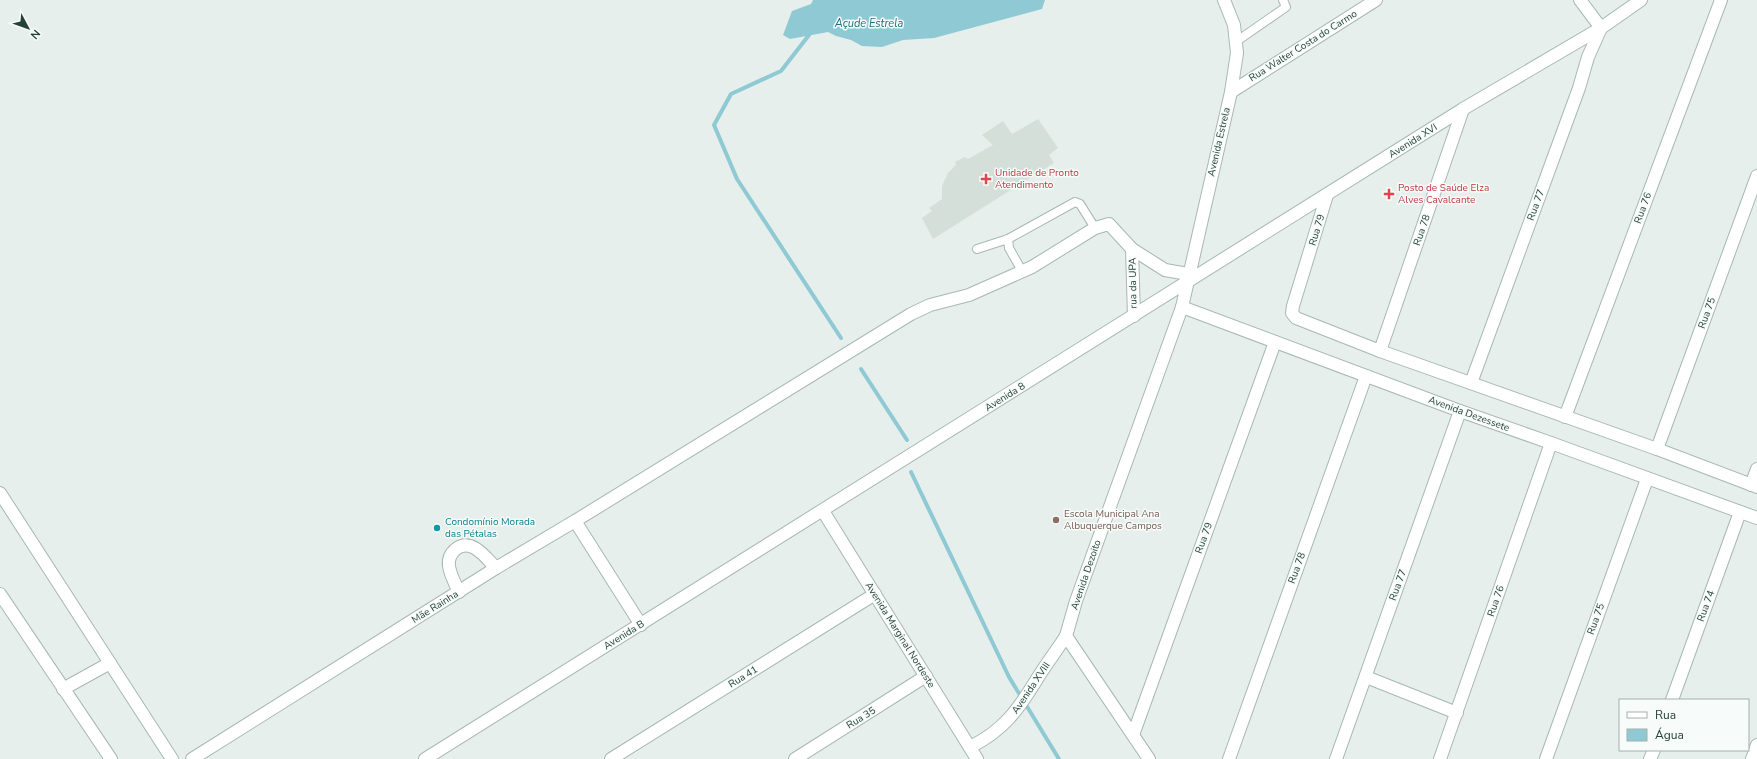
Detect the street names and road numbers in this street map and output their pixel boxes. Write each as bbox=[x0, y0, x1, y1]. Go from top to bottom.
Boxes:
street label: Rua Walter Costa do Carmo bbox=[1246, 7, 1360, 85]
street label: Avenida Estrela bbox=[1204, 106, 1234, 178]
street label: Avenida XVI bbox=[1386, 121, 1440, 161]
street label: Rua 77 bbox=[1524, 187, 1548, 223]
street label: Rua 76 bbox=[1631, 190, 1655, 226]
street label: Rua 79 bbox=[1306, 213, 1328, 247]
street label: Rua 78 bbox=[1410, 213, 1434, 247]
street label: rua da UPA bbox=[1126, 257, 1140, 309]
street label: Rua 75 bbox=[1695, 295, 1719, 331]
street label: Avenida 8 bbox=[982, 379, 1028, 415]
street label: Avenida Dezessete bbox=[1426, 393, 1512, 435]
street label: Rua 79 bbox=[1192, 520, 1216, 556]
street label: Avenida Dezoito bbox=[1067, 538, 1105, 612]
street label: Rua 78 bbox=[1285, 550, 1309, 586]
street label: Rua 77 bbox=[1386, 567, 1410, 603]
street label: Avenida Marginal Nordeste bbox=[862, 579, 938, 691]
street label: Rua 76 bbox=[1484, 584, 1508, 618]
street label: Mãe Rainha bbox=[409, 587, 461, 627]
street label: Rua 74 bbox=[1694, 588, 1718, 624]
street label: Rua 75 bbox=[1584, 601, 1608, 637]
street label: Avenida B bbox=[601, 617, 647, 653]
street label: Avenida XVIII bbox=[1008, 659, 1054, 717]
street label: Rua 41 bbox=[726, 663, 760, 691]
street label: Rua 35 bbox=[844, 704, 878, 732]

